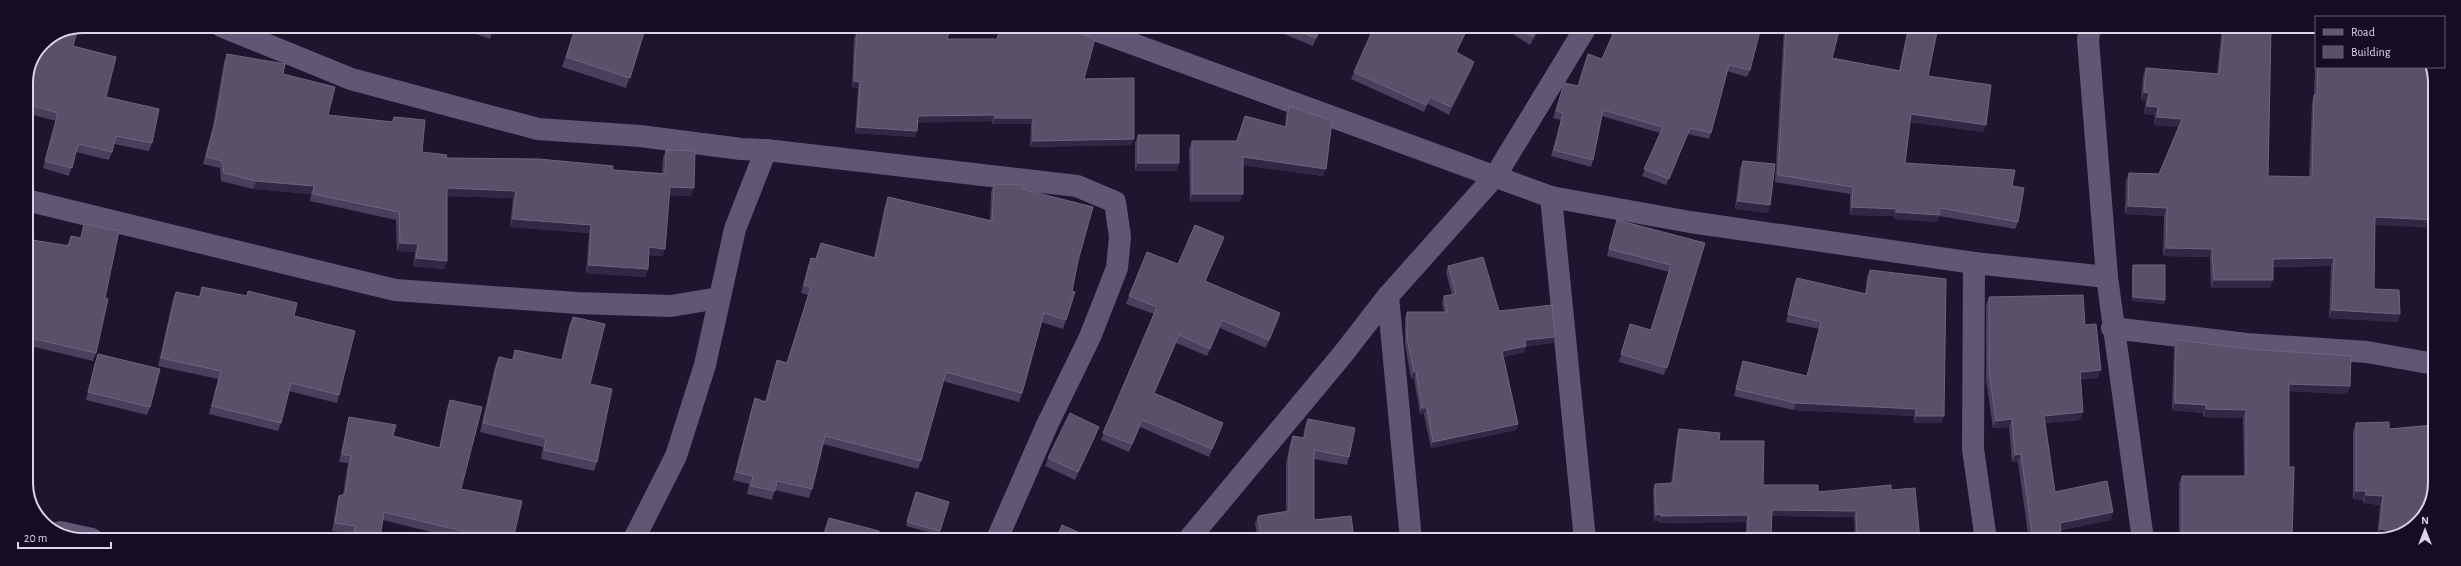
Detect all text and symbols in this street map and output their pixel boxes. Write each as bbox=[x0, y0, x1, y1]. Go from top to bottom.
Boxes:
legend bbox=[2315, 16, 2445, 68]
text: Road bbox=[2351, 26, 2375, 38]
text: Building bbox=[2351, 46, 2391, 58]
north arrow bbox=[2405, 510, 2445, 550]
text: N bbox=[2421, 515, 2429, 526]
scale bar bbox=[18, 524, 111, 550]
text: 20 m bbox=[24, 532, 47, 544]

